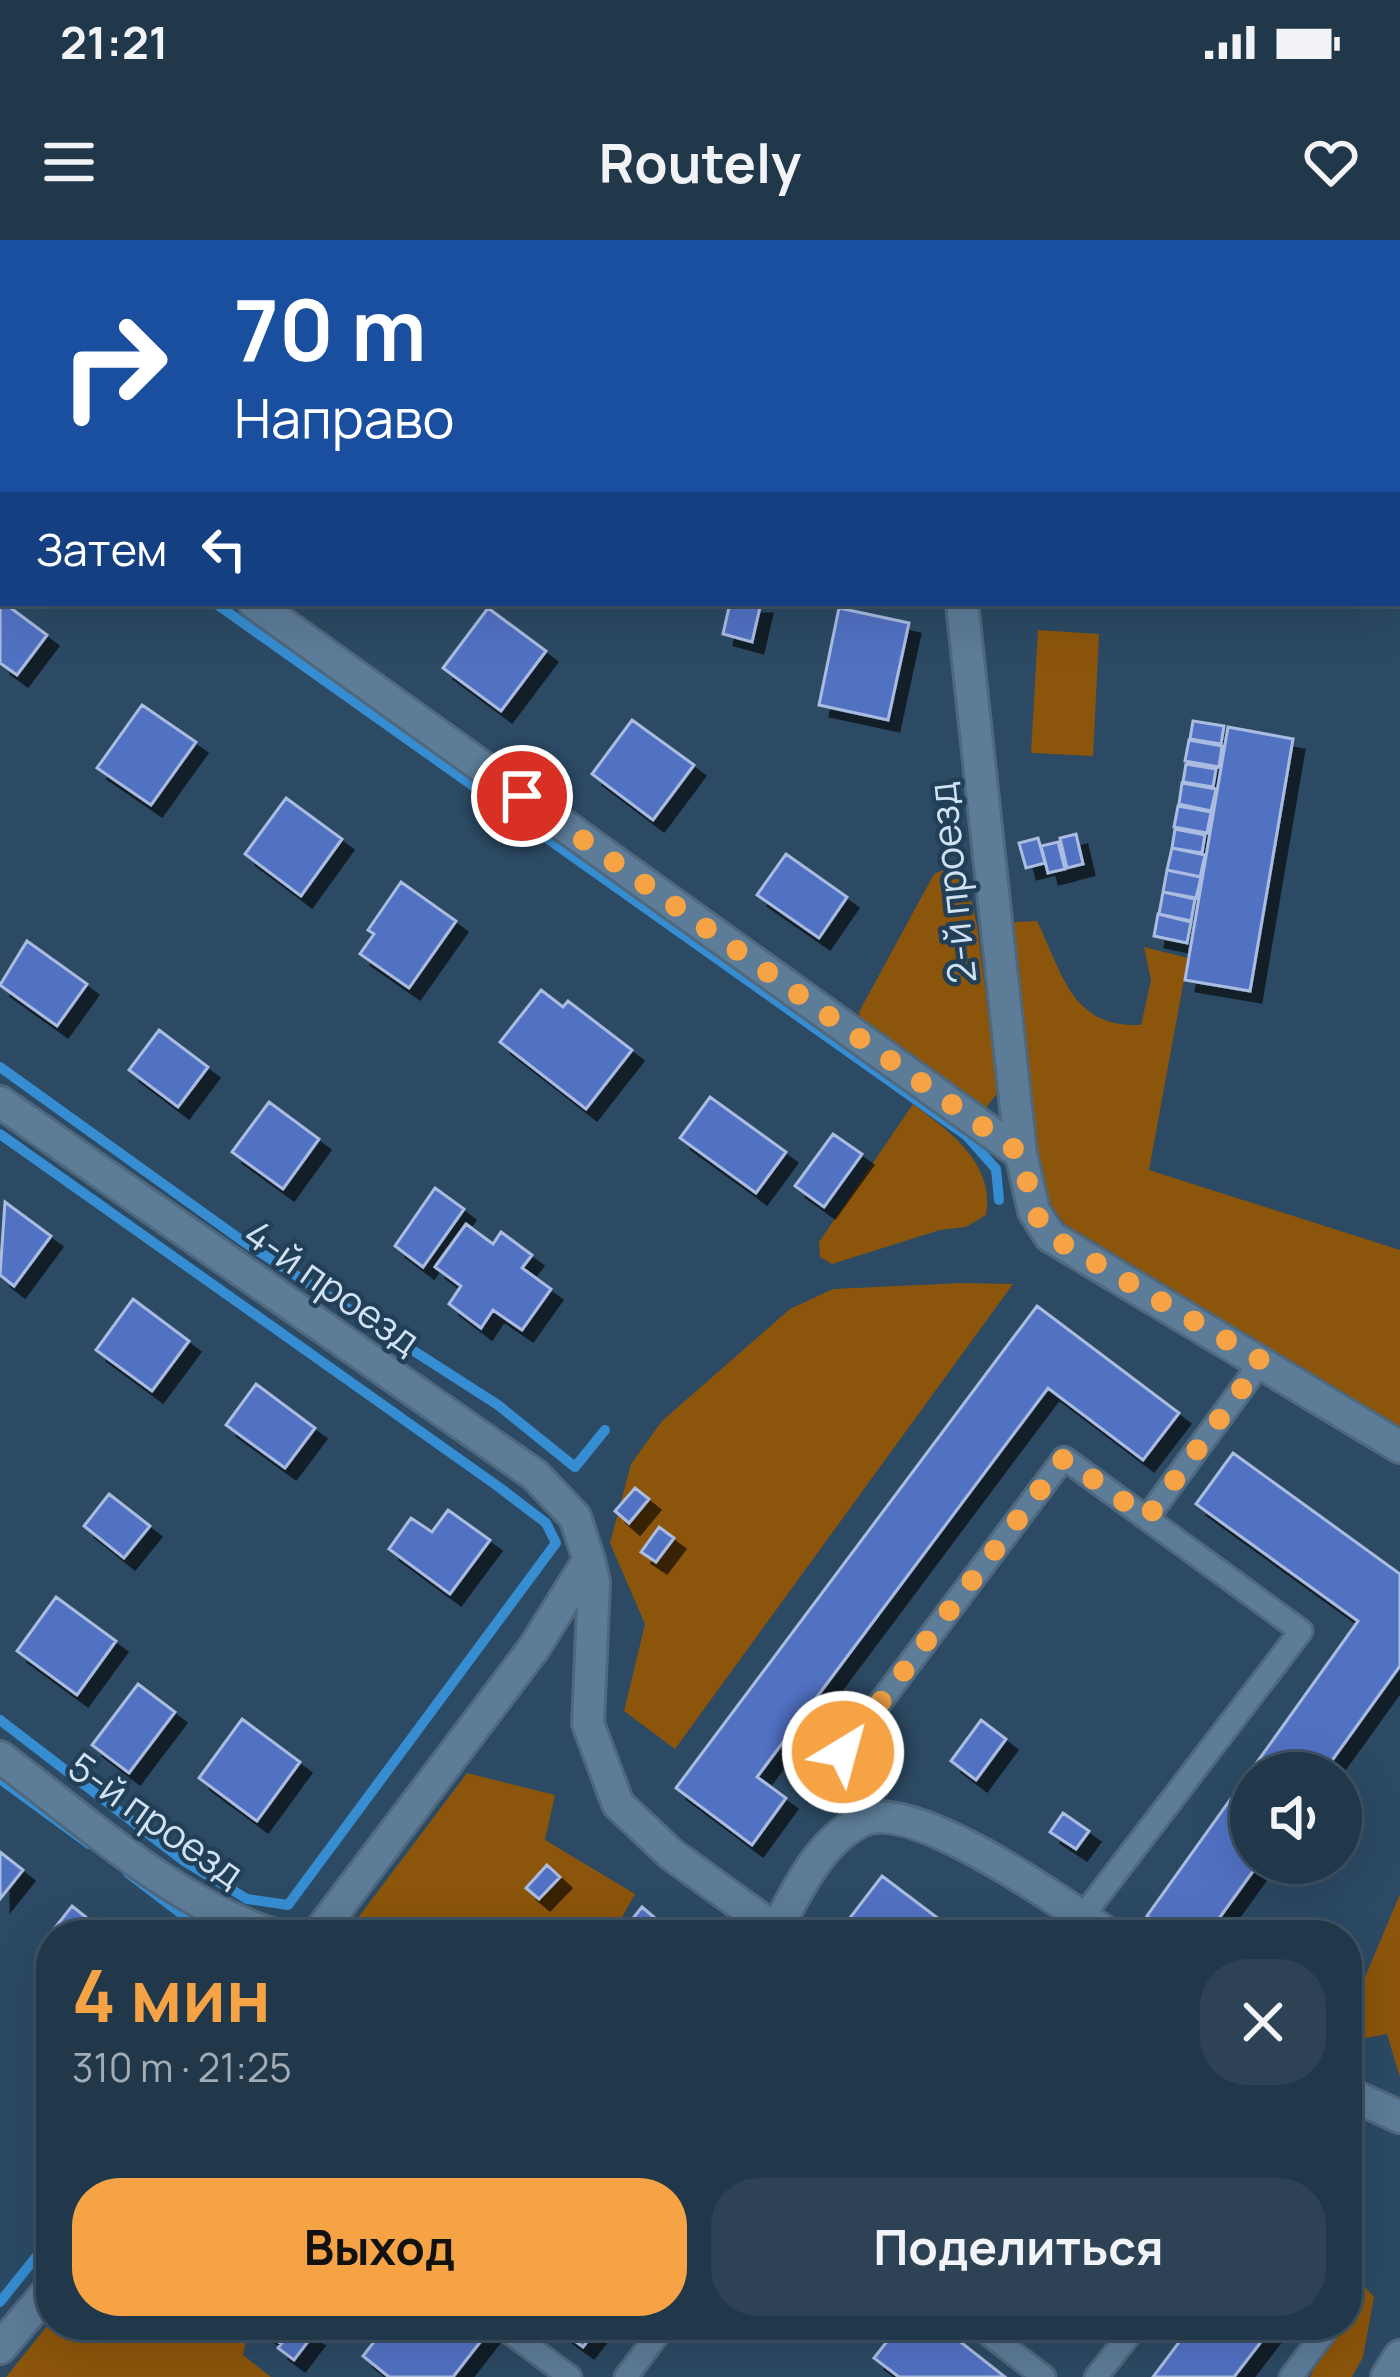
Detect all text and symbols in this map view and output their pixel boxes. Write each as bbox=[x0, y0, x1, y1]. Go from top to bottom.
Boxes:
text: 21:21 bbox=[60, 11, 168, 73]
text: Routely bbox=[599, 125, 801, 199]
icon: menu bbox=[36, 129, 102, 195]
icon: heart bbox=[1298, 129, 1364, 195]
text: 70 m bbox=[234, 271, 426, 386]
icon: right bbox=[36, 288, 192, 444]
text: Направо bbox=[234, 380, 455, 454]
icon: left bbox=[191, 516, 257, 582]
text: Затем bbox=[36, 518, 167, 580]
pin bbox=[471, 745, 573, 847]
icon: arrive bbox=[489, 763, 555, 829]
street label: 2-й проезд bbox=[914, 780, 988, 986]
street label: 4-й проезд bbox=[234, 1206, 431, 1366]
position arrow bbox=[780, 1689, 906, 1815]
street label: 5-й проезд bbox=[58, 1739, 255, 1899]
map controls bbox=[1230, 1752, 1362, 1884]
button: sound bbox=[1230, 1752, 1362, 1884]
text: 4 мин bbox=[72, 1945, 271, 2044]
button: close bbox=[1200, 1959, 1326, 2085]
text: 310 m · 21:25 bbox=[72, 2040, 292, 2094]
button: Выход bbox=[72, 2178, 687, 2316]
button: Поделиться bbox=[711, 2178, 1326, 2316]

